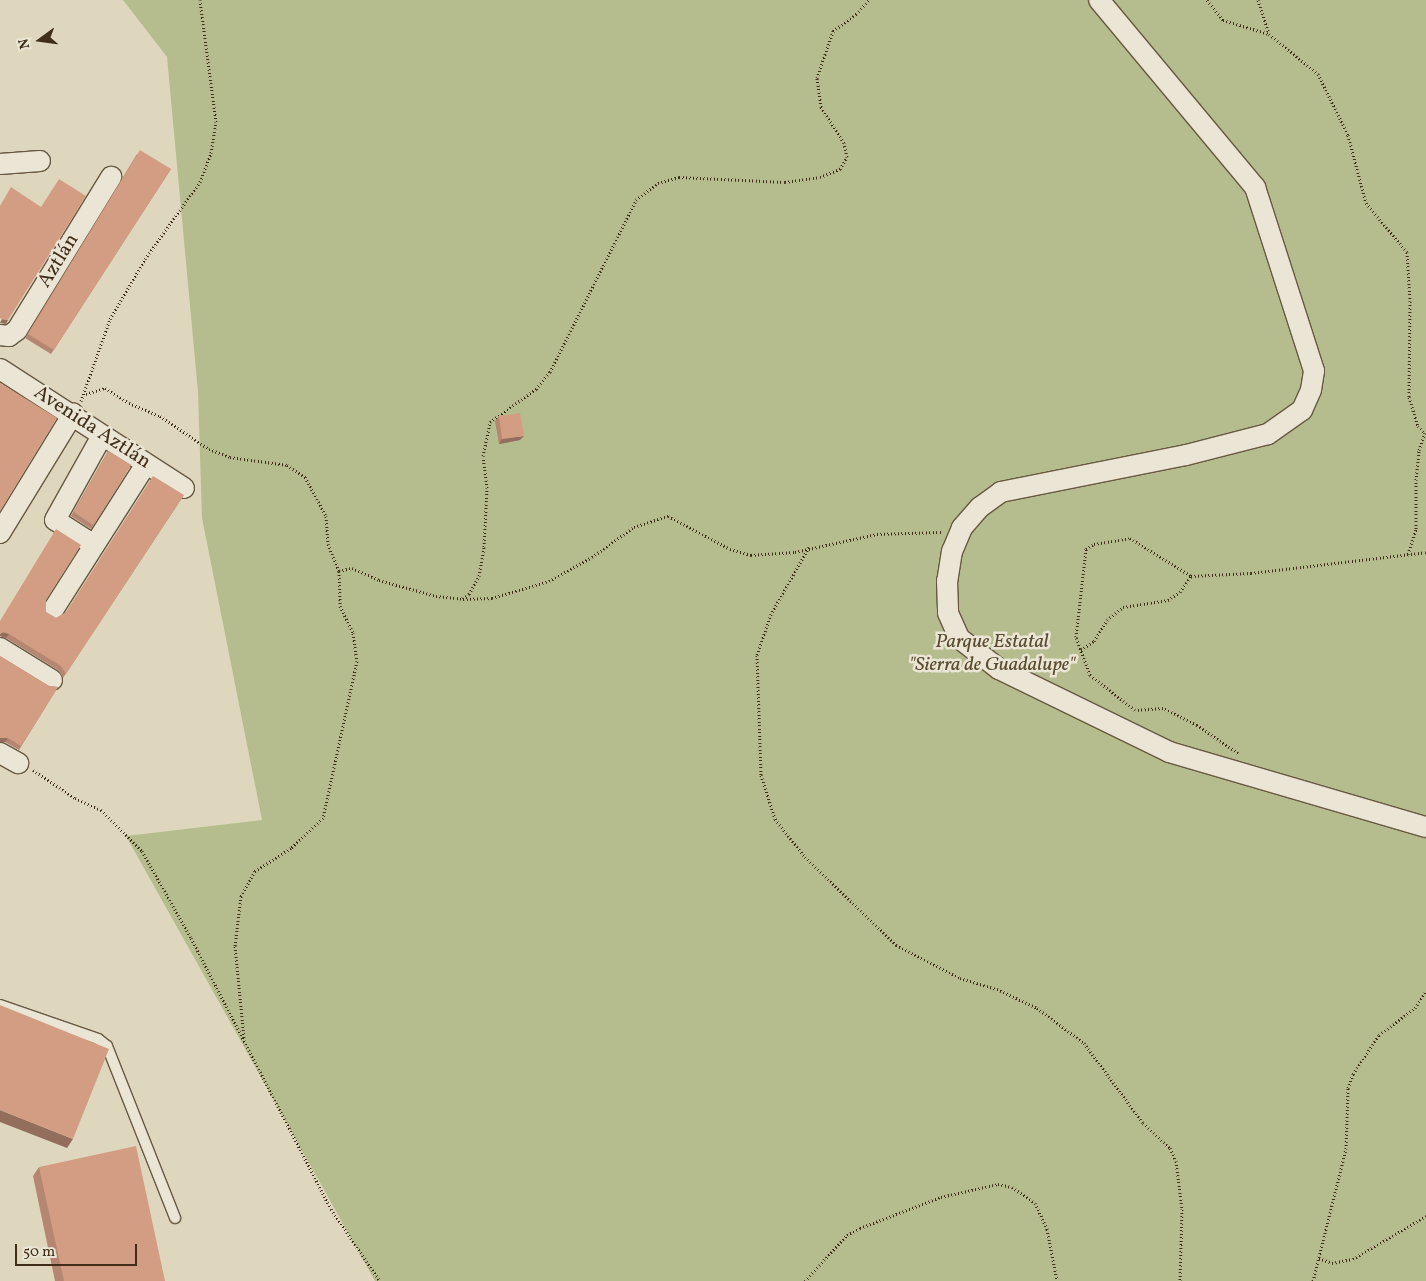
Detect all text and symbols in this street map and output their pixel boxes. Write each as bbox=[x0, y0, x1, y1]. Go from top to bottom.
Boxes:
north arrow bbox=[15, 15, 65, 65]
text: N bbox=[15, 37, 35, 51]
street label: Aztlán bbox=[33, 230, 85, 292]
street label: Avenida Aztlán bbox=[29, 381, 155, 475]
park label: Parque Estatal "Sierra de Guadalupe" bbox=[909, 630, 1075, 677]
scale bar bbox=[18, 1234, 140, 1266]
text: 50 m bbox=[23, 1242, 55, 1263]

